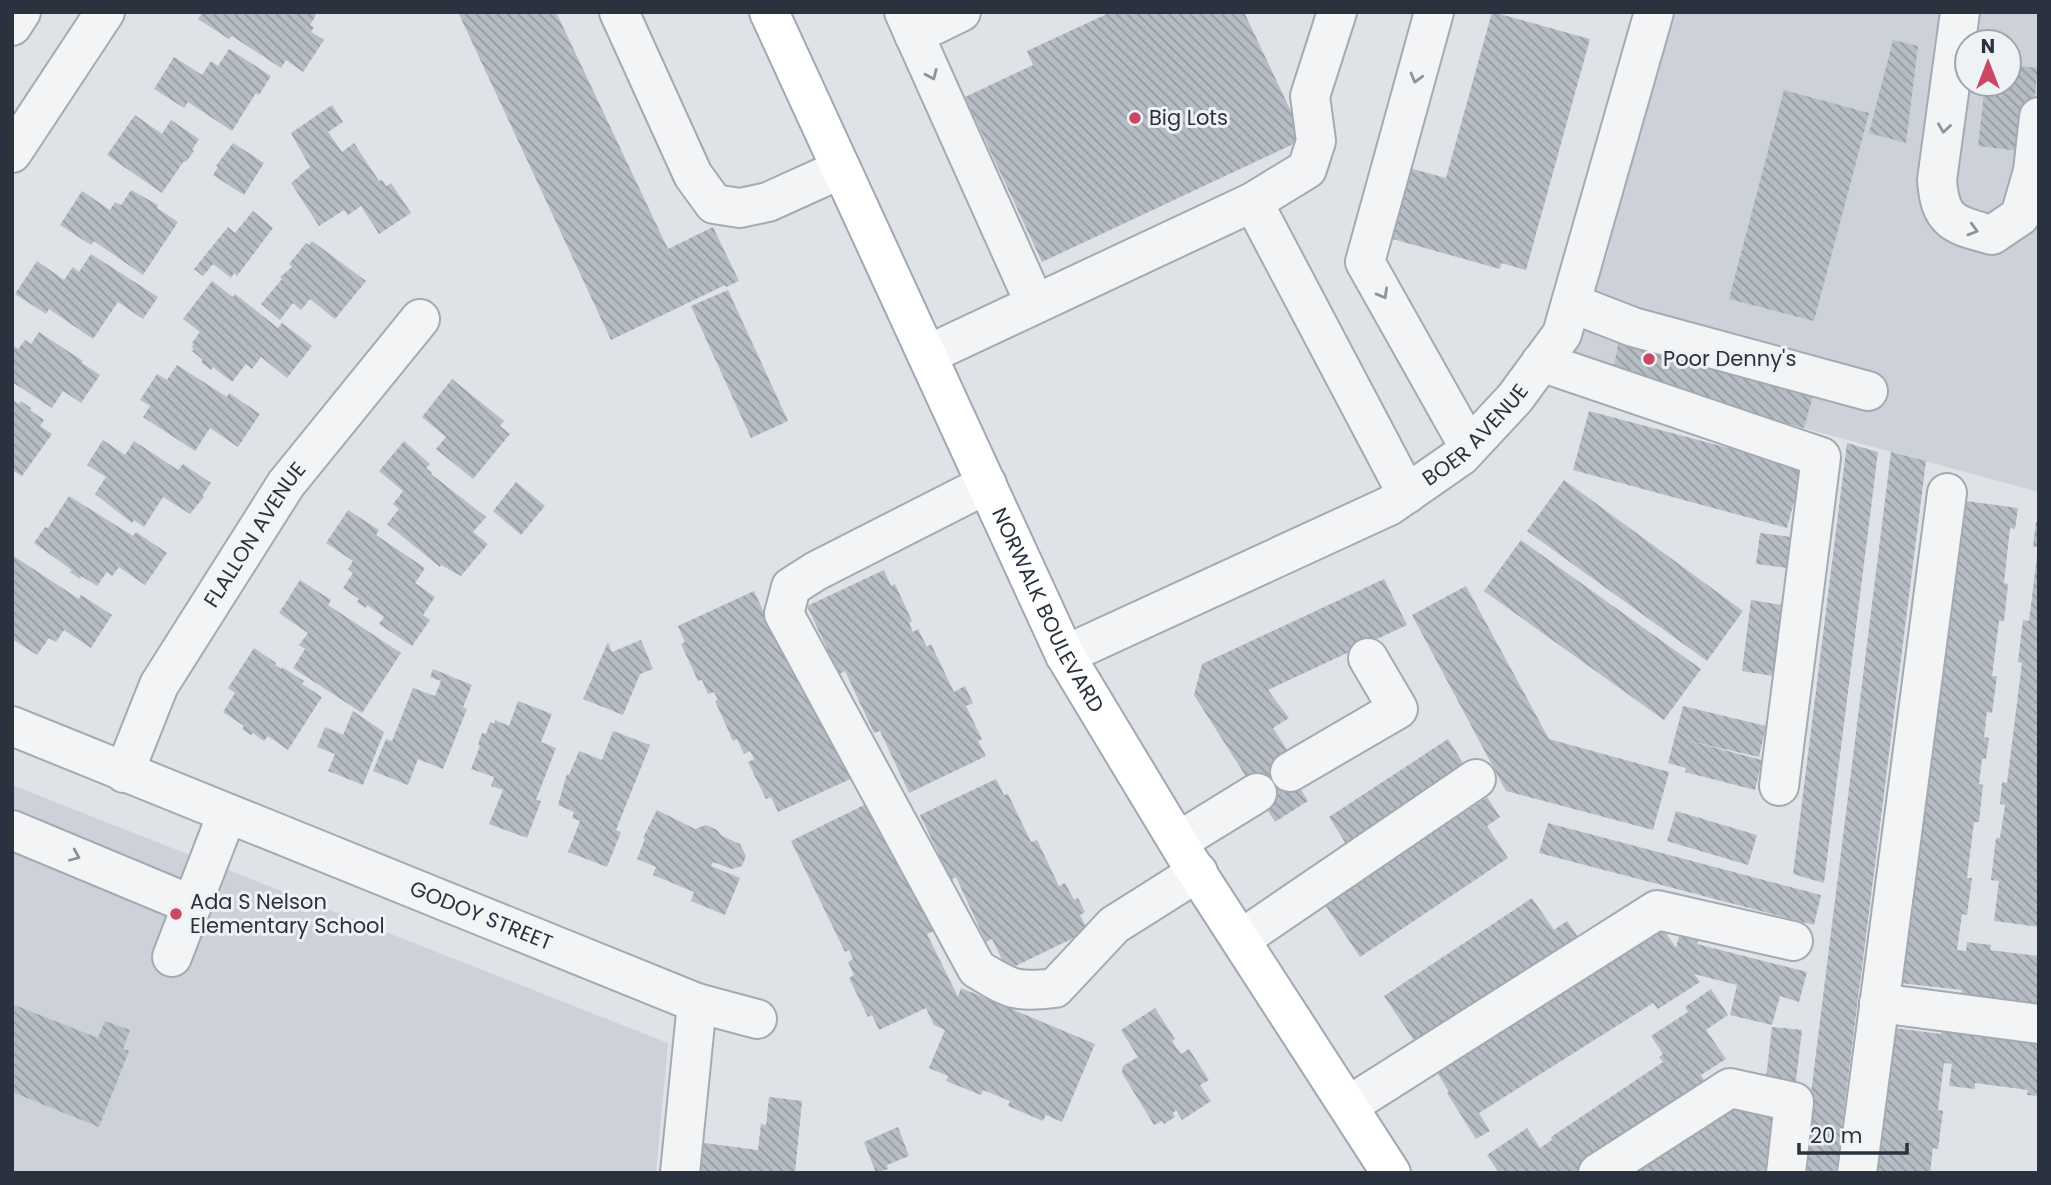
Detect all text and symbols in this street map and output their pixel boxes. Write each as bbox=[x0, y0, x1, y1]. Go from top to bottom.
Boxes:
north arrow bbox=[1953, 28, 2023, 98]
text: N bbox=[1981, 33, 1995, 60]
one-way arrow bbox=[924, 67, 938, 80]
one-way arrow bbox=[1409, 72, 1424, 84]
place label: Big Lots bbox=[1149, 103, 1228, 132]
marker: Big Lots bbox=[1127, 110, 1143, 126]
one-way arrow bbox=[1937, 123, 1952, 134]
one-way arrow bbox=[1967, 221, 1979, 236]
one-way arrow bbox=[1375, 287, 1388, 299]
place label: Poor Denny's bbox=[1663, 344, 1796, 373]
marker: Poor Denny's bbox=[1641, 351, 1657, 367]
street label: BOER AVENUE bbox=[1416, 378, 1535, 493]
street label: FLALLON AVENUE bbox=[197, 456, 312, 613]
street label: NORWALK BOULEVARD bbox=[985, 503, 1111, 718]
one-way arrow bbox=[69, 848, 81, 862]
street label: GODOY STREET bbox=[406, 873, 557, 957]
place label: Ada S Nelson Elementary School bbox=[190, 887, 385, 940]
marker: Ada S Nelson Elementary School bbox=[168, 906, 184, 922]
scale bar bbox=[1799, 1112, 1908, 1156]
text: 20 m bbox=[1810, 1121, 1863, 1150]

